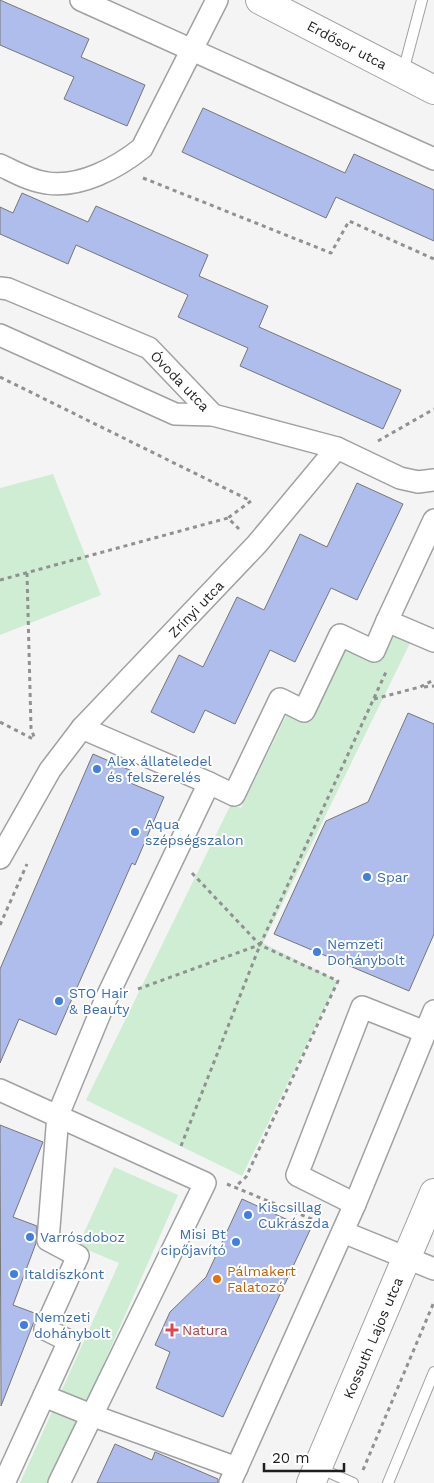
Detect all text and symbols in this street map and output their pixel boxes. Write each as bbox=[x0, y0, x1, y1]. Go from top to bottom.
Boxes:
street label: Erdősor utca bbox=[304, 17, 390, 73]
street label: Óvoda utca bbox=[147, 348, 213, 415]
street label: Zrínyi utca bbox=[165, 577, 227, 641]
place label: Alex állateledel és felszerelés bbox=[107, 753, 213, 785]
marker: Alex állateledel és felszerelés bbox=[91, 763, 103, 775]
place label: Aqua szépségszalon bbox=[145, 816, 244, 848]
marker: Aqua szépségszalon bbox=[129, 826, 141, 838]
place label: Spar bbox=[377, 869, 409, 885]
marker: Spar bbox=[361, 871, 373, 883]
place label: Nemzeti Dohánybolt bbox=[327, 936, 405, 968]
marker: Nemzeti Dohánybolt bbox=[311, 946, 323, 958]
place label: STO Hair & Beauty bbox=[69, 985, 130, 1017]
marker: STO Hair & Beauty bbox=[53, 995, 65, 1007]
place label: Kiscsillag Cukrászda bbox=[258, 1199, 329, 1231]
marker: Kiscsillag Cukrászda bbox=[242, 1209, 254, 1221]
place label: Misi Bt cipőjavító bbox=[161, 1226, 226, 1258]
place label: Varrósdoboz bbox=[40, 1229, 125, 1245]
marker: Varrósdoboz bbox=[24, 1231, 36, 1243]
marker: Misi Bt cipőjavító bbox=[230, 1236, 242, 1248]
place label: Pálmakert Falatozó bbox=[227, 1263, 296, 1295]
place label: Italdiszkont bbox=[24, 1266, 104, 1282]
marker: Italdiszkont bbox=[8, 1268, 20, 1280]
marker: Pálmakert Falatozó bbox=[211, 1273, 223, 1285]
street label: Kossuth Lajos utca bbox=[340, 1275, 406, 1401]
place label: Nemzeti dohánybolt bbox=[34, 1309, 111, 1341]
marker: Nemzeti dohánybolt bbox=[18, 1319, 30, 1331]
place label: Natura bbox=[182, 1322, 228, 1338]
marker: Natura bbox=[166, 1324, 178, 1336]
scale bar bbox=[264, 1440, 344, 1472]
text: 20 m bbox=[272, 1449, 310, 1467]

